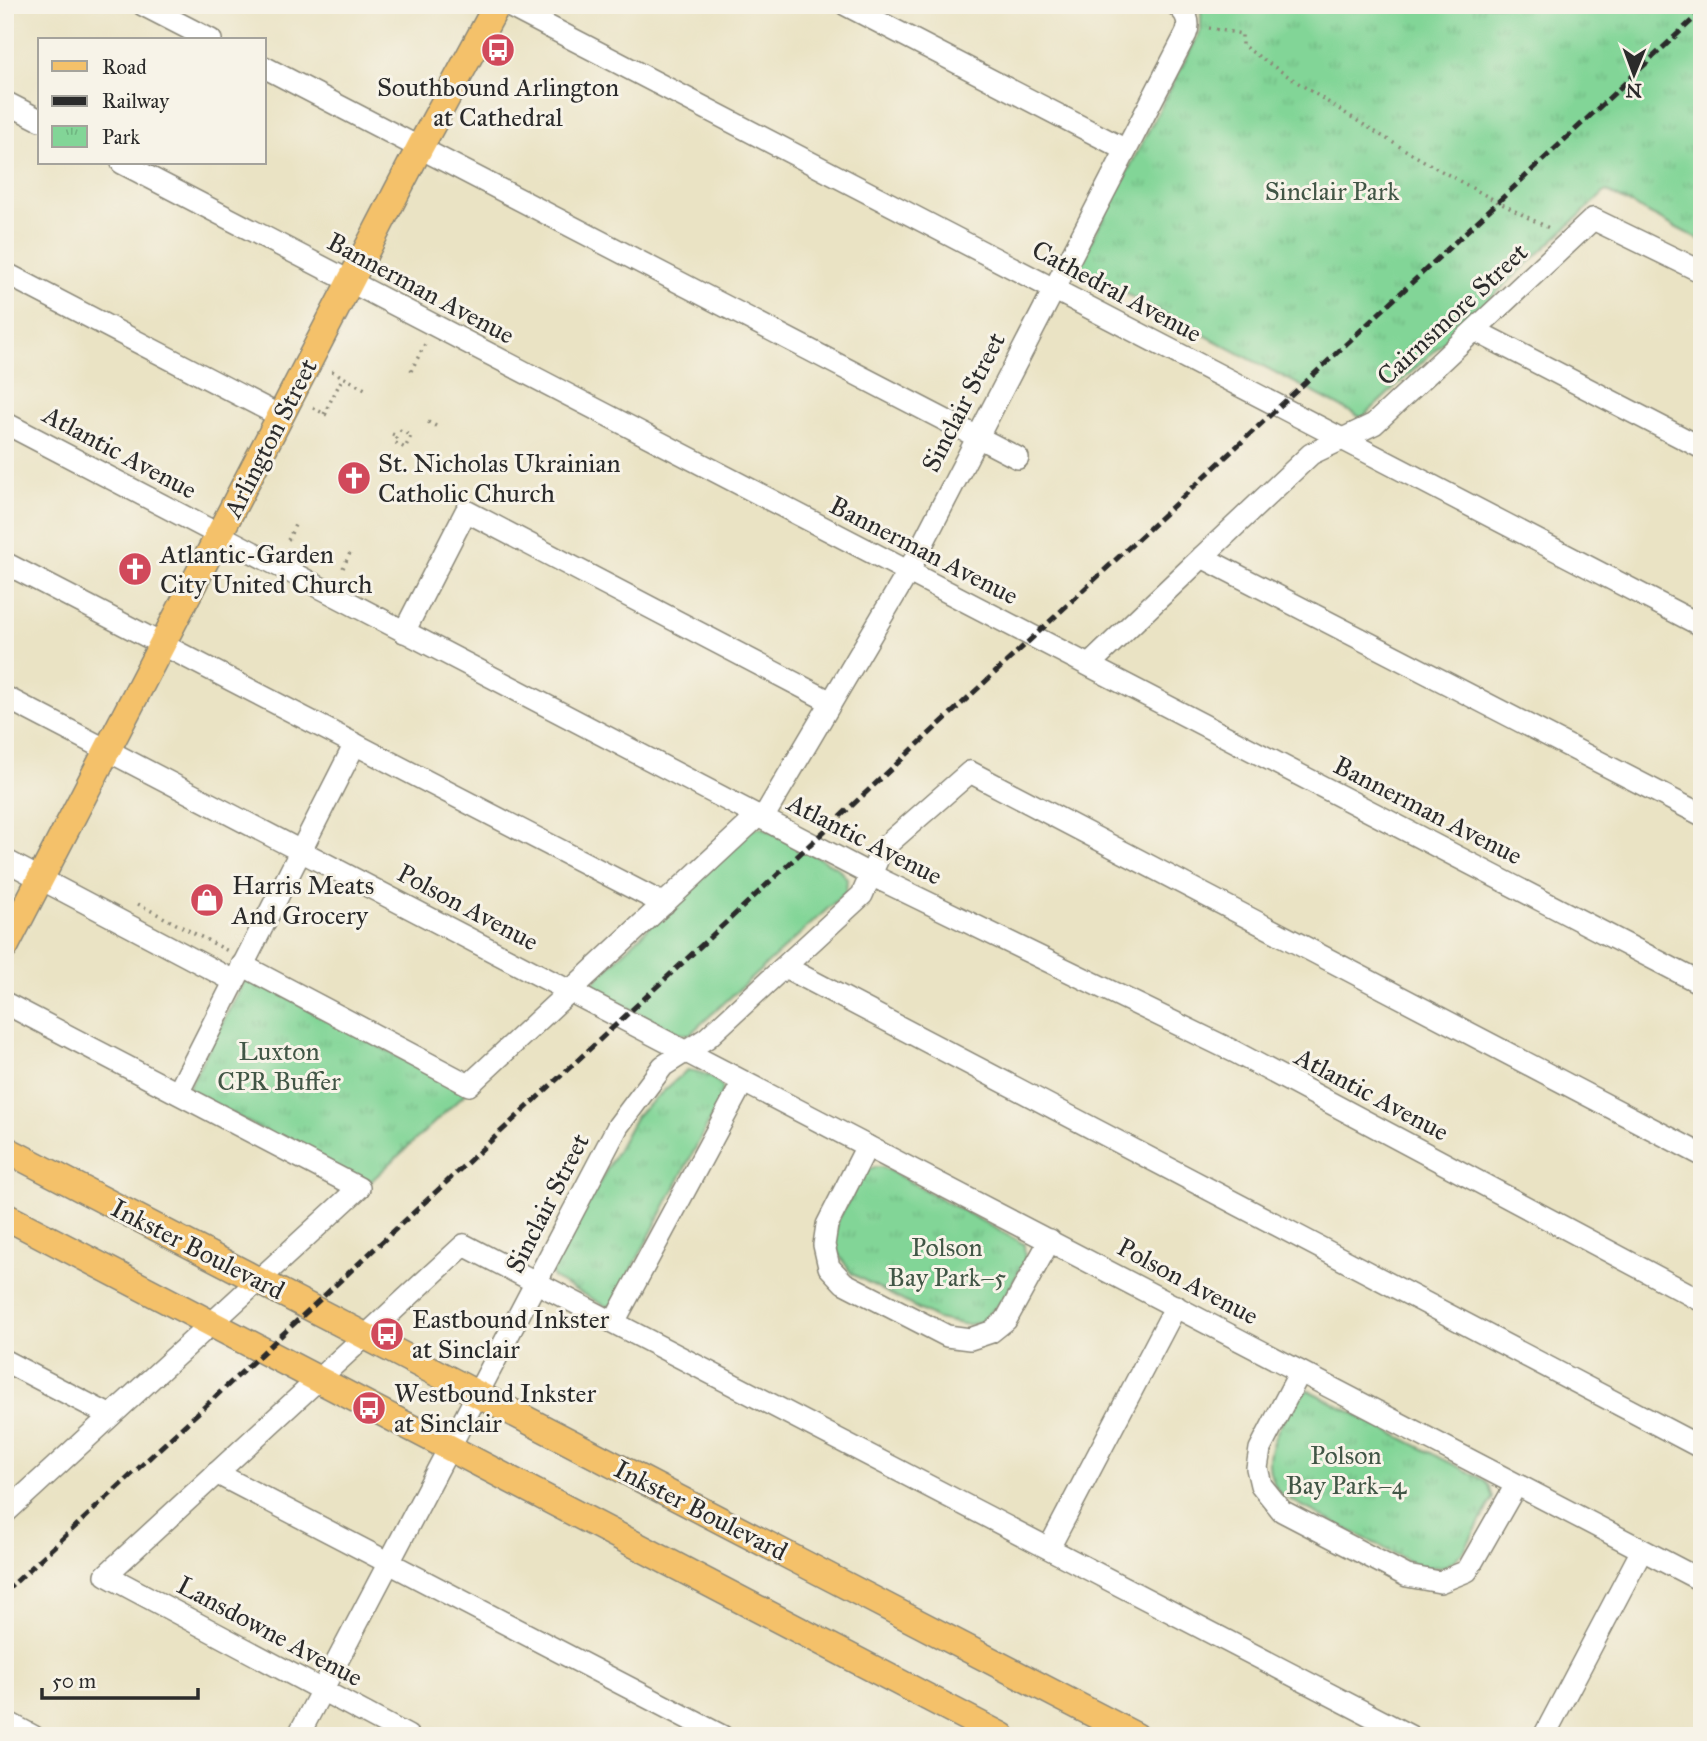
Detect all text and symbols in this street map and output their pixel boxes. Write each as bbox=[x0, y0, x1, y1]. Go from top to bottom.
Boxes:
bus stop icon: Southbound Arlington at Cathedral bbox=[479, 31, 517, 69]
legend bbox=[38, 38, 266, 164]
north arrow bbox=[1598, 38, 1668, 108]
text: Road bbox=[102, 54, 147, 80]
place label: Southbound Arlington at Cathedral bbox=[377, 71, 619, 133]
text: N bbox=[1625, 79, 1642, 102]
text: Railway bbox=[102, 88, 170, 114]
text: Park bbox=[102, 124, 140, 150]
park label: Sinclair Park bbox=[1265, 175, 1400, 207]
street label: Bannerman Avenue bbox=[322, 225, 520, 351]
street label: Cathedral Avenue bbox=[1027, 233, 1207, 349]
street label: Cairnsmore Street bbox=[1370, 236, 1534, 392]
street label: Sinclair Street bbox=[914, 327, 1012, 477]
street label: Arlington Street bbox=[216, 353, 324, 524]
street label: Atlantic Avenue bbox=[37, 398, 202, 506]
place label: St. Nicholas Ukrainian Catholic Church bbox=[378, 447, 621, 509]
church icon: St. Nicholas Ukrainian Catholic Church bbox=[335, 459, 373, 497]
street label: Bannerman Avenue bbox=[824, 489, 1024, 611]
place label: Atlantic-Garden City United Church bbox=[159, 538, 373, 600]
church icon: Atlantic-Garden City United Church bbox=[116, 550, 154, 588]
street label: Bannerman Avenue bbox=[1328, 749, 1528, 871]
street label: Atlantic Avenue bbox=[781, 786, 948, 892]
street label: Polson Avenue bbox=[392, 856, 544, 958]
place label: Harris Meats And Grocery bbox=[231, 869, 374, 931]
shop icon: Harris Meats And Grocery bbox=[188, 881, 226, 919]
park label: Luxton CPR Buffer bbox=[217, 1035, 341, 1097]
street label: Atlantic Avenue bbox=[1289, 1040, 1454, 1148]
street label: Sinclair Street bbox=[498, 1128, 596, 1278]
street label: Inkster Boulevard bbox=[106, 1192, 290, 1306]
street label: Polson Avenue bbox=[1112, 1230, 1264, 1332]
park label: Polson Bay Park–5 bbox=[888, 1231, 1006, 1293]
place label: Eastbound Inkster at Sinclair bbox=[412, 1303, 610, 1365]
bus stop icon: Eastbound Inkster at Sinclair bbox=[368, 1315, 406, 1353]
place label: Westbound Inkster at Sinclair bbox=[394, 1377, 596, 1439]
bus stop icon: Westbound Inkster at Sinclair bbox=[350, 1389, 388, 1427]
park label: Polson Bay Park–4 bbox=[1286, 1439, 1407, 1501]
street label: Inkster Boulevard bbox=[609, 1453, 793, 1567]
street label: Lansdowne Avenue bbox=[172, 1569, 368, 1693]
scale bar bbox=[42, 1657, 198, 1701]
text: 50 m bbox=[52, 1668, 97, 1694]

